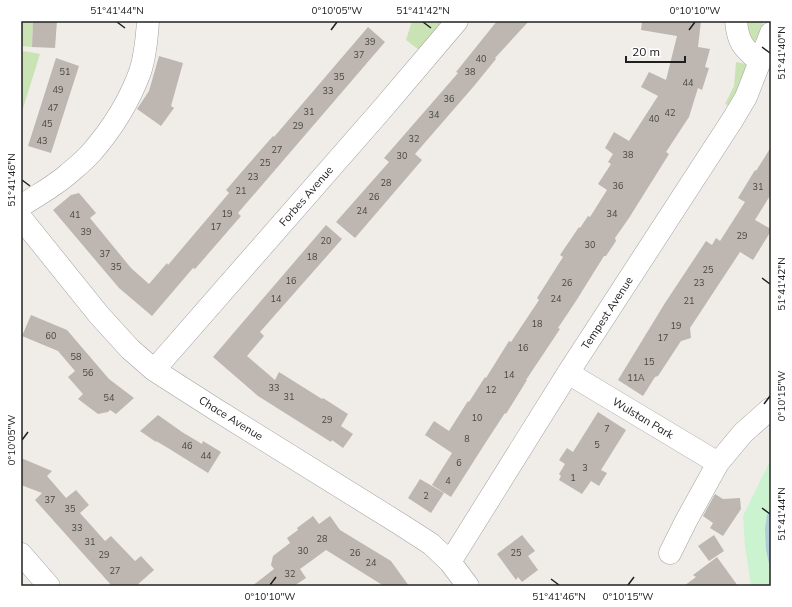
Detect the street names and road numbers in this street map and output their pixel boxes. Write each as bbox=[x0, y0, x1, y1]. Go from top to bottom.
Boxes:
street label: Forbes Avenue bbox=[276, 163, 336, 229]
street label: Tempest Avenue bbox=[578, 274, 636, 352]
street label: Chace Avenue bbox=[196, 393, 266, 443]
street label: Wulstan Park bbox=[610, 394, 676, 442]

